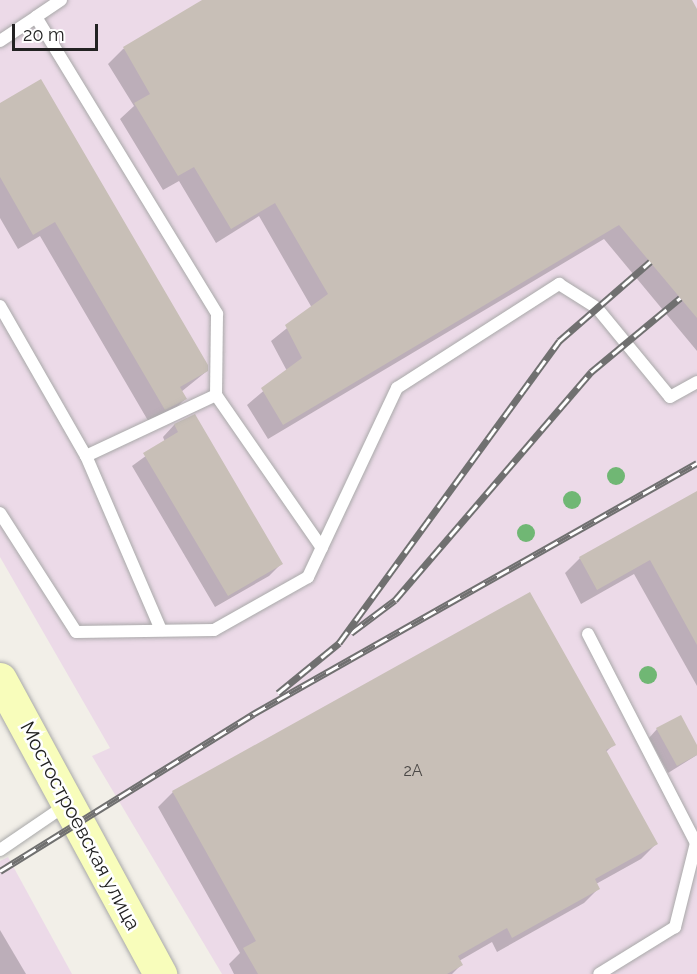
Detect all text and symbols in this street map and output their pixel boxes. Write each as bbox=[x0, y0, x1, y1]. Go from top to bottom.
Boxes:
scale bar bbox=[15, 12, 100, 50]
text: 20 m bbox=[23, 24, 65, 45]
street label: Мостостроевская улица bbox=[15, 717, 145, 935]
house number: 2А bbox=[403, 761, 423, 781]

